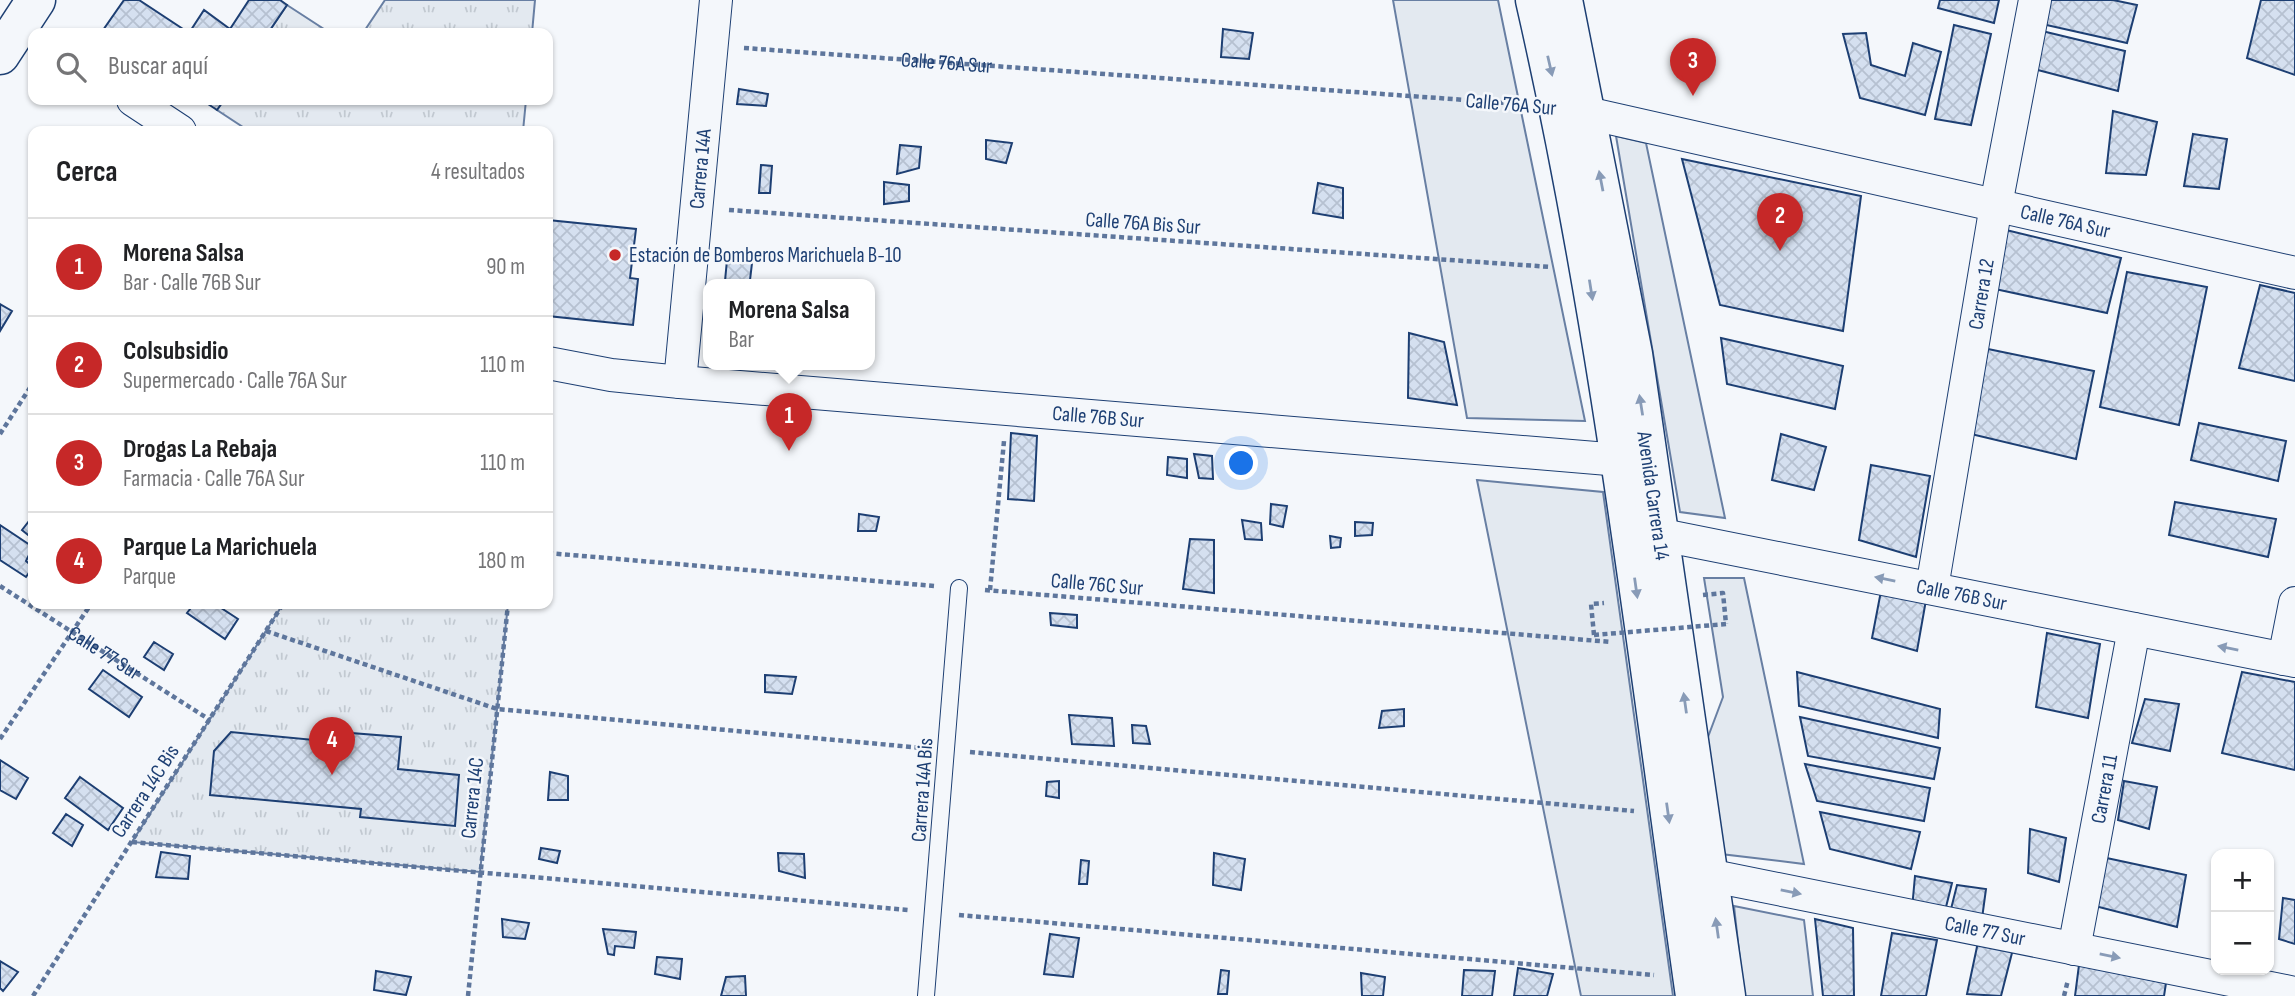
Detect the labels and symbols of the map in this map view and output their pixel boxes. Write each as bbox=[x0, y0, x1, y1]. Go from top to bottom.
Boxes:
pin: 3 bbox=[1670, 38, 1716, 96]
street label: Calle 76A Sur bbox=[900, 47, 993, 79]
one-way arrow bbox=[1545, 56, 1556, 78]
street label: Calle 76A Sur bbox=[1464, 88, 1557, 121]
street label: Carrera 14A bbox=[684, 127, 717, 210]
one-way arrow bbox=[1595, 170, 1606, 192]
pin: 2 bbox=[1757, 193, 1803, 251]
street label: Calle 76A Sur bbox=[2018, 199, 2113, 244]
street label: Calle 76A Bis Sur bbox=[1085, 207, 1201, 240]
place label: Estación de Bomberos Marichuela B-10 bbox=[629, 243, 902, 268]
marker: Estación de Bomberos Marichuela B-10 bbox=[607, 247, 623, 263]
street label: Carrera 12 bbox=[1963, 257, 2000, 331]
one-way arrow bbox=[1586, 279, 1597, 301]
pin: 1 bbox=[766, 393, 812, 451]
one-way arrow bbox=[1635, 394, 1646, 416]
street label: Calle 76B Sur bbox=[1051, 401, 1145, 433]
street label: Avenida Carrera 14 bbox=[1631, 429, 1675, 562]
your location bbox=[1224, 446, 1258, 480]
street label: Calle 76C Sur bbox=[1050, 568, 1144, 601]
one-way arrow bbox=[1874, 573, 1896, 584]
street label: Calle 76B Sur bbox=[1914, 574, 2009, 616]
one-way arrow bbox=[1631, 577, 1642, 599]
street label: Calle 77 Sur bbox=[63, 621, 145, 686]
one-way arrow bbox=[2217, 642, 2239, 653]
one-way arrow bbox=[1679, 692, 1690, 714]
pin: 4 bbox=[309, 717, 355, 775]
street label: Carrera 14A Bis bbox=[906, 737, 939, 843]
street label: Carrera 14C Bis bbox=[106, 740, 185, 842]
street label: Carrera 11 bbox=[2086, 752, 2123, 826]
street label: Carrera 14C bbox=[456, 756, 489, 840]
one-way arrow bbox=[1663, 802, 1674, 824]
one-way arrow bbox=[1780, 886, 1802, 897]
street label: Calle 77 Sur bbox=[1943, 911, 2027, 951]
one-way arrow bbox=[1711, 917, 1722, 939]
one-way arrow bbox=[2099, 951, 2121, 962]

